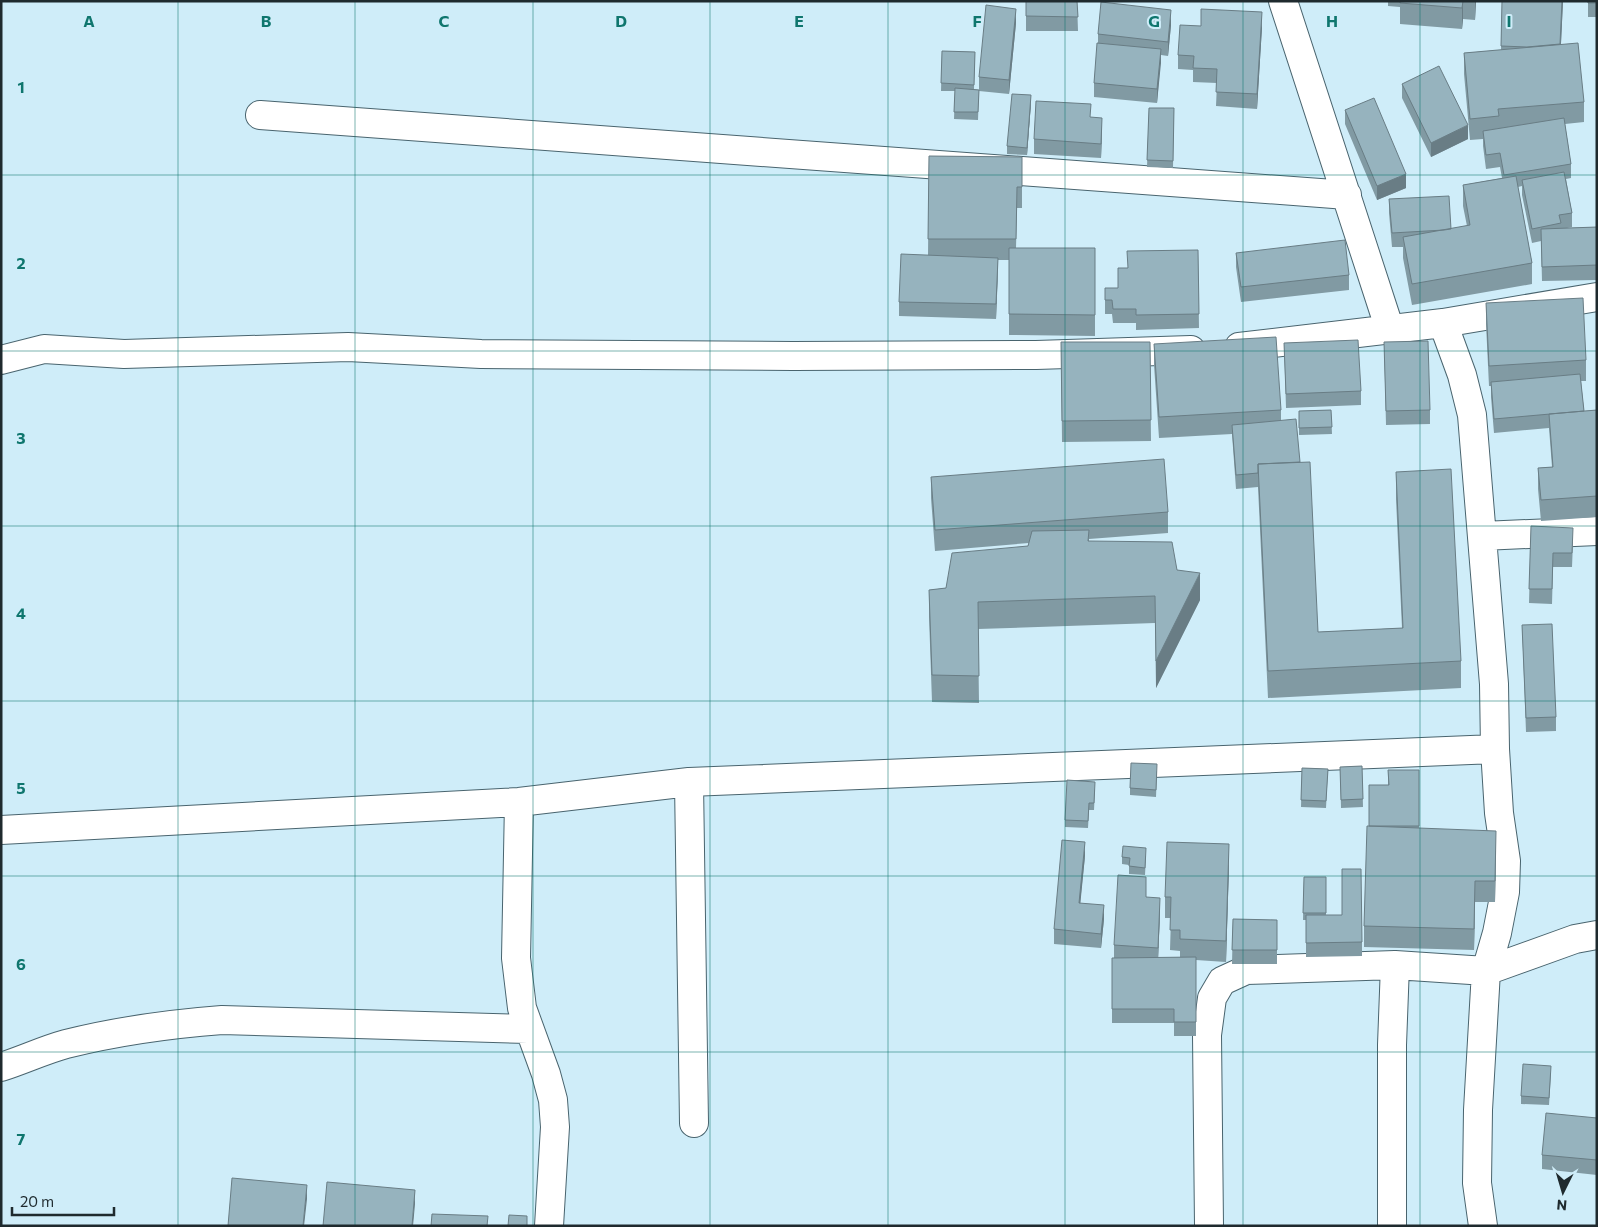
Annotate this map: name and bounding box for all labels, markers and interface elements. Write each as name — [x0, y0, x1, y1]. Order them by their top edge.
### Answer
text: A — [83, 11, 95, 30]
text: B — [261, 11, 272, 30]
text: C — [439, 11, 450, 30]
text: D — [615, 11, 627, 30]
text: E — [794, 11, 804, 30]
text: F — [972, 11, 982, 30]
text: G — [1148, 11, 1160, 30]
text: H — [1326, 11, 1338, 30]
text: I — [1506, 11, 1512, 30]
text: 1 — [17, 77, 25, 96]
text: 2 — [16, 253, 26, 272]
text: 3 — [16, 428, 26, 447]
text: 4 — [16, 603, 26, 622]
text: 5 — [16, 778, 26, 797]
text: 6 — [16, 954, 26, 973]
text: 7 — [17, 1129, 26, 1148]
north arrow — [1538, 1167, 1588, 1217]
scale bar — [12, 1184, 115, 1216]
text: 20 m — [20, 1192, 54, 1210]
text: N — [1556, 1197, 1568, 1214]

